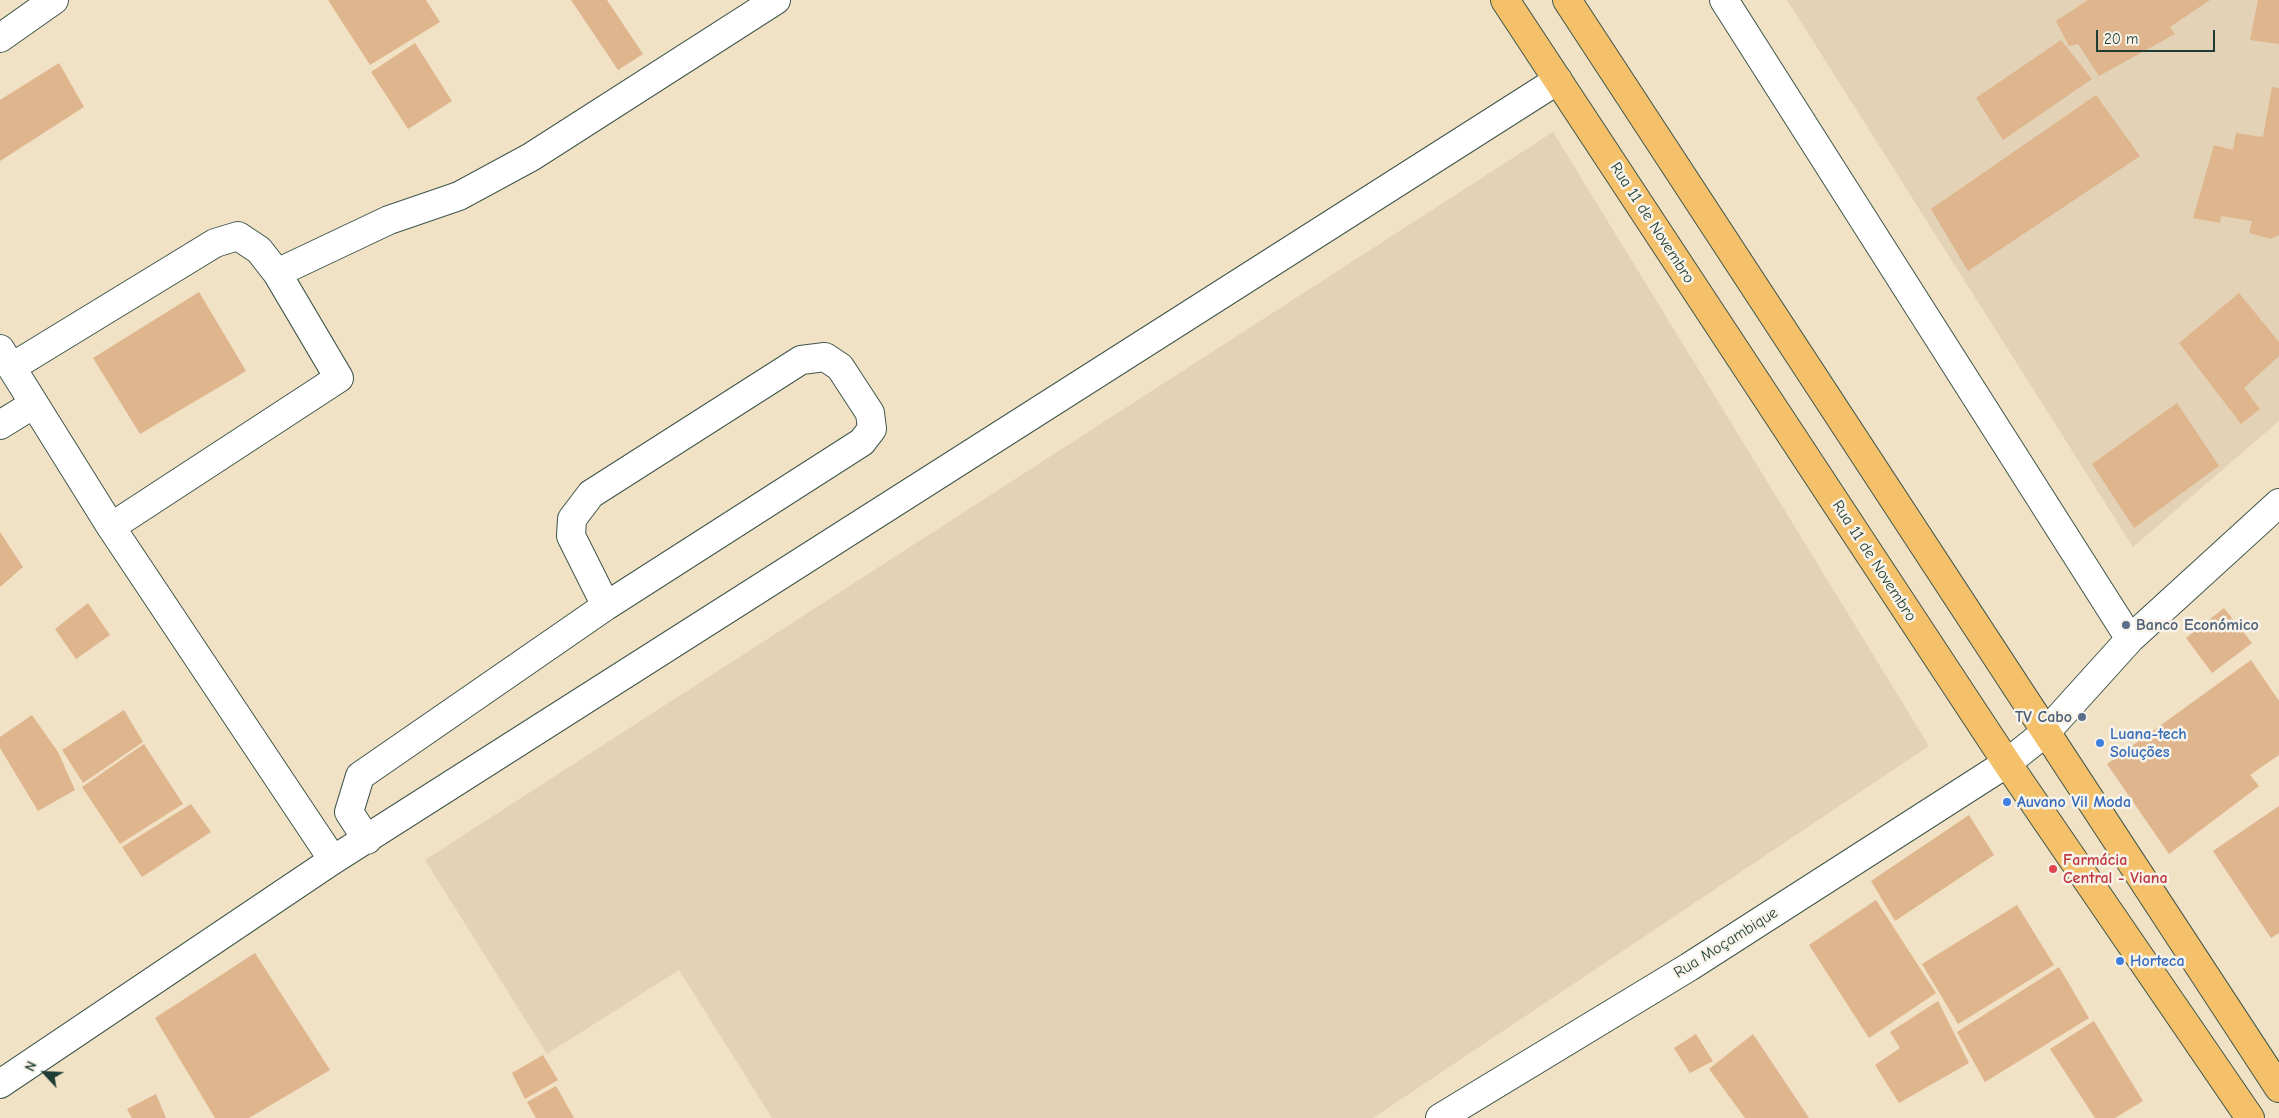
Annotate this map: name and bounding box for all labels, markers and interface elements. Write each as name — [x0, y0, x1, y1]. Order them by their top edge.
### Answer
scale bar — [2099, 20, 2218, 52]
text: 20 m — [2104, 30, 2138, 48]
street label: Rua 11 de Novembro — [1606, 159, 1698, 287]
street label: Rua 11 de Novembro — [1828, 497, 1920, 625]
place label: Banco Económico — [2136, 615, 2259, 635]
marker: Banco Económico — [2120, 619, 2132, 631]
place label: TV Cabo — [2015, 707, 2072, 727]
marker: TV Cabo — [2076, 711, 2088, 723]
place label: Luana-tech Soluções — [2110, 724, 2187, 762]
marker: Luana-tech Soluções — [2094, 737, 2106, 749]
place label: Auvano Vil Moda — [2017, 792, 2131, 812]
marker: Auvano Vil Moda — [2001, 796, 2013, 808]
place label: Farmácia Central - Viana — [2063, 850, 2168, 888]
marker: Farmácia Central - Viana — [2047, 863, 2059, 875]
street label: Rua Moçambique — [1670, 903, 1782, 983]
place label: Horteca — [2130, 951, 2185, 971]
marker: Horteca — [2114, 955, 2126, 967]
north arrow — [20, 1048, 70, 1098]
text: N — [21, 1059, 41, 1074]

